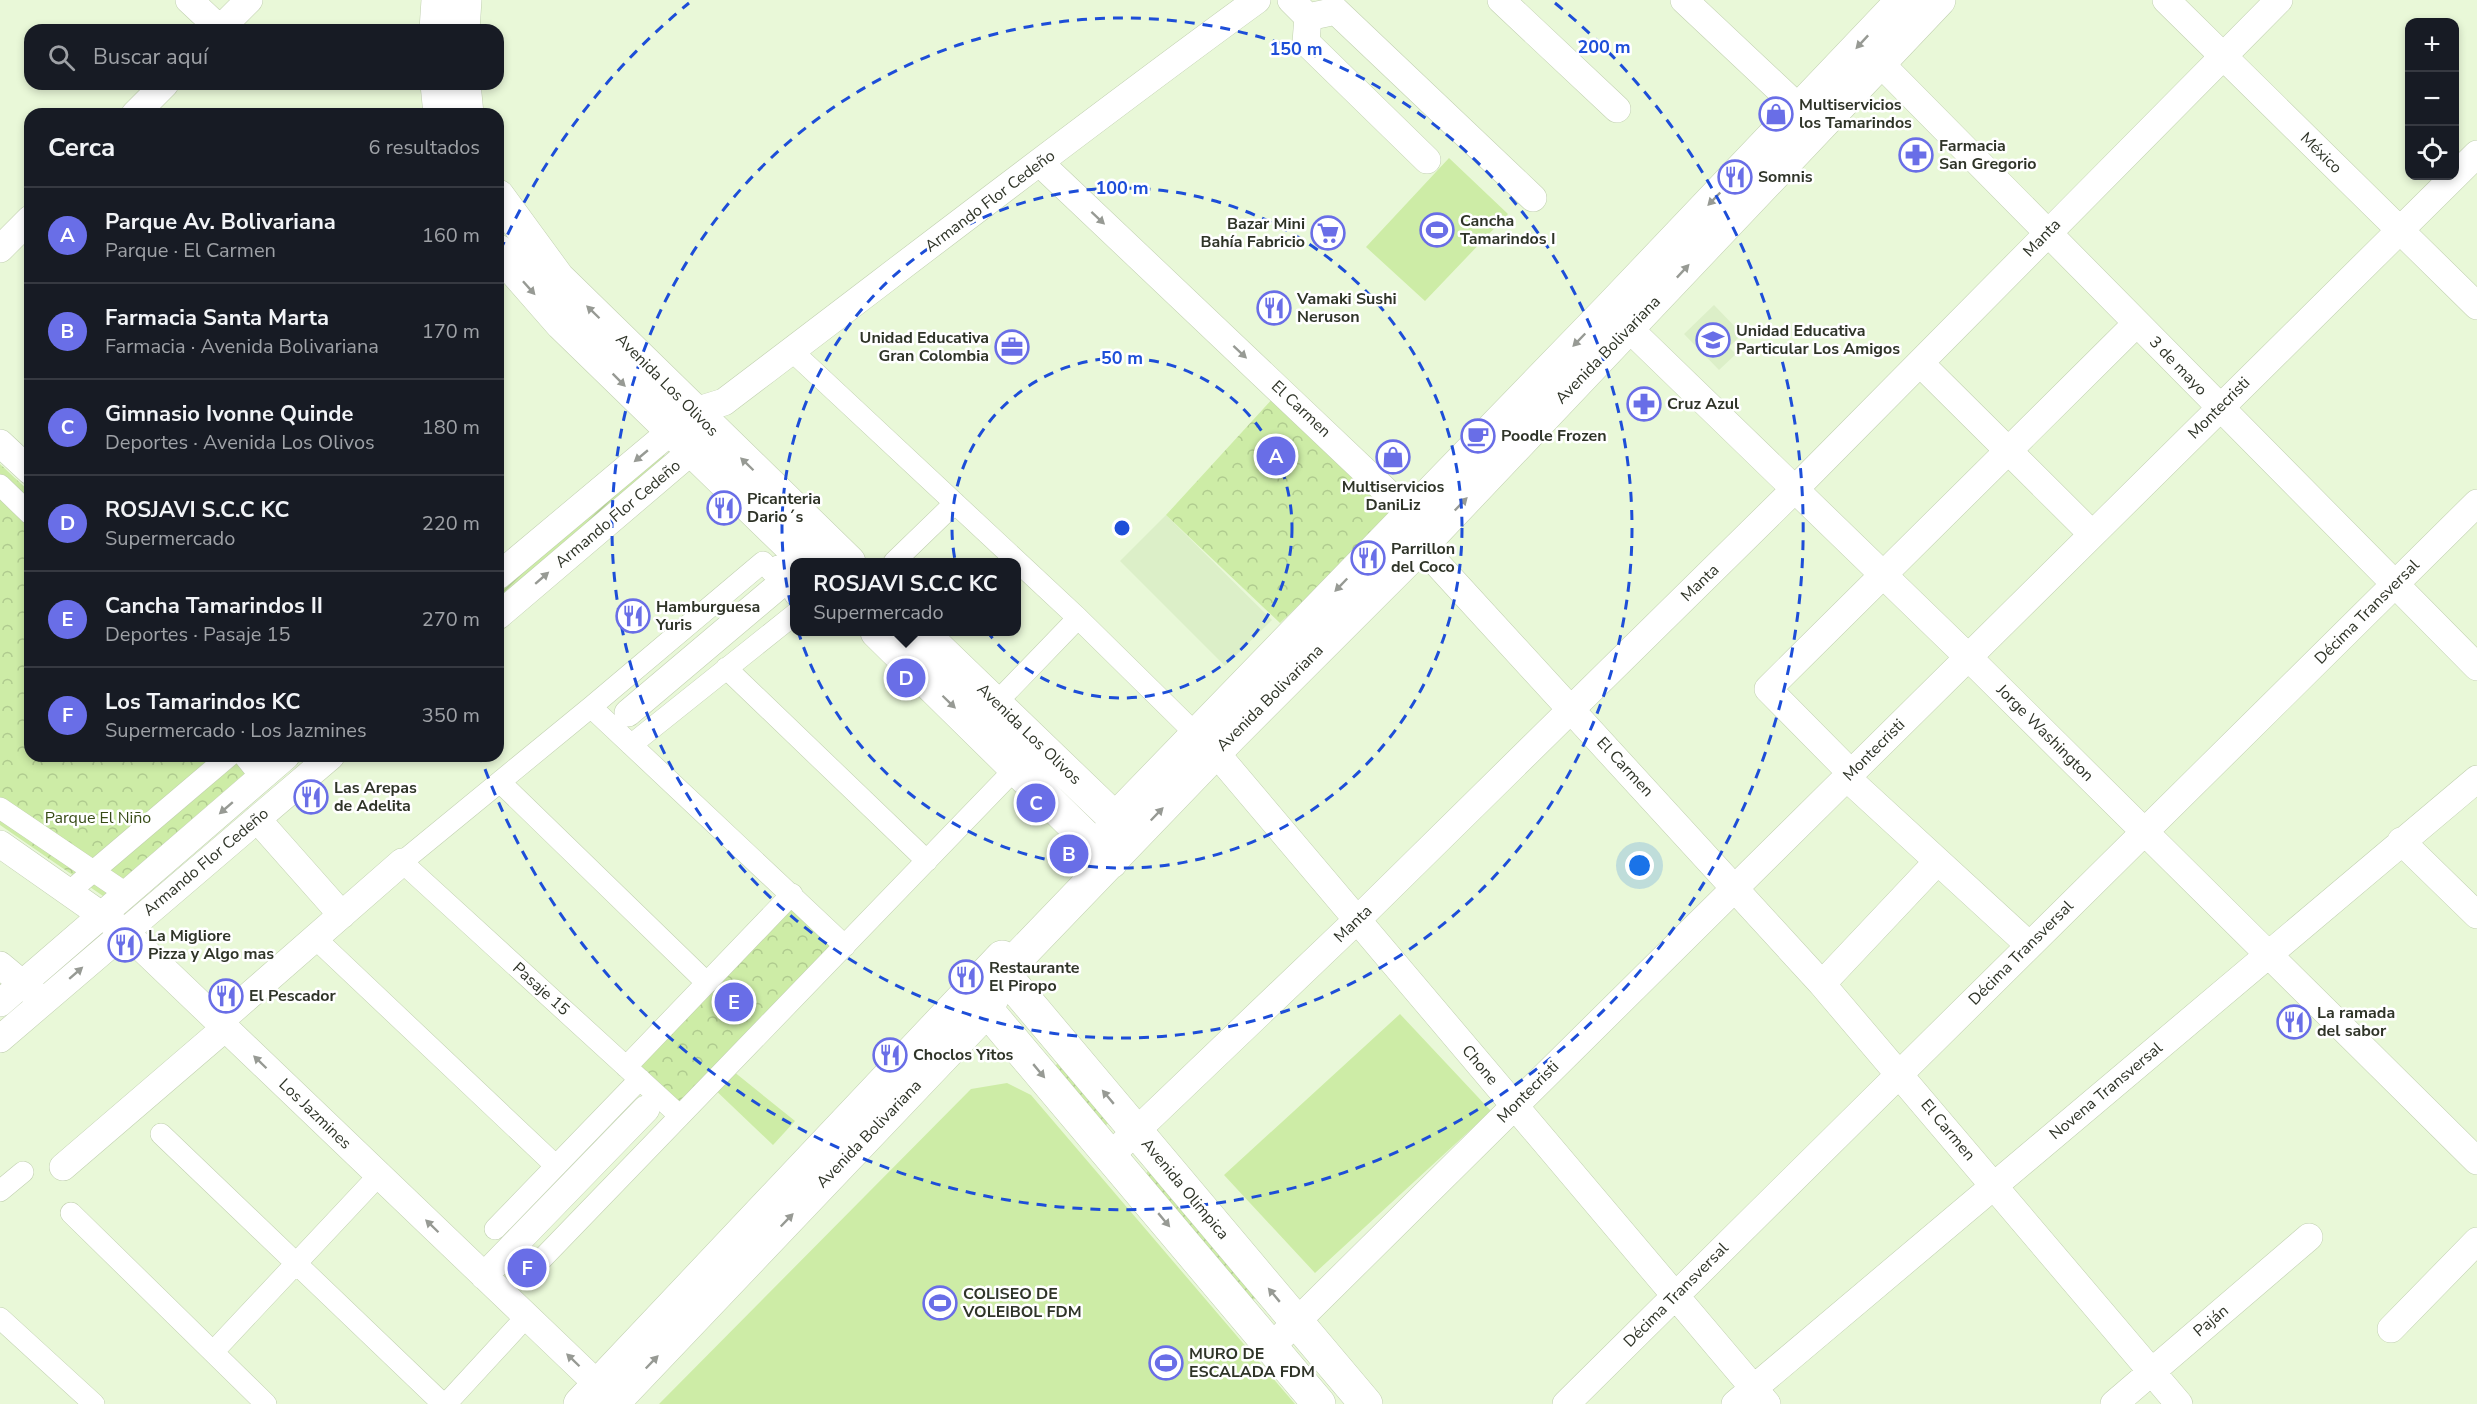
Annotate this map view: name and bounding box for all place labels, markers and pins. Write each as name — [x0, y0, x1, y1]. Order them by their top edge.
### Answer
place label: Multiservicios los Tamarindos — [1799, 94, 1912, 134]
shop icon: Multiservicios los Tamarindos — [1758, 96, 1794, 132]
place label: Farmacia San Gregorio — [1939, 135, 2037, 175]
pharmacy icon: Farmacia San Gregorio — [1898, 137, 1934, 173]
restaurant icon: Somnis — [1717, 159, 1753, 195]
place label: Somnis — [1758, 166, 1813, 188]
place label: Cancha Tamarindos I — [1460, 210, 1555, 250]
sports icon: Cancha Tamarindos I — [1419, 212, 1455, 248]
place label: Bazar Mini Bahía Fabricio — [1201, 213, 1305, 253]
supermarket icon: Bazar Mini Bahía Fabricio — [1310, 215, 1346, 251]
place label: Vamaki Sushi Neruson — [1296, 288, 1397, 328]
restaurant icon: Vamaki Sushi Neruson — [1256, 290, 1292, 326]
place label: Unidad Educativa Particular Los Amigos — [1736, 320, 1900, 360]
school or university icon: Unidad Educativa Particular Los Amigos — [1695, 322, 1731, 358]
place label: Unidad Educativa Gran Colombia — [860, 327, 989, 367]
office icon: Unidad Educativa Gran Colombia — [994, 329, 1030, 365]
pharmacy icon: Cruz Azul — [1626, 386, 1662, 422]
place label: Cruz Azul — [1667, 393, 1739, 415]
cafe icon: Poodle Frozen — [1460, 418, 1496, 454]
place label: Poodle Frozen — [1501, 425, 1607, 447]
pin: A — [1256, 434, 1296, 478]
shop icon: Multiservicios DaniLiz — [1375, 439, 1411, 475]
place label: Multiservicios DaniLiz — [1342, 476, 1445, 516]
place label: Picanteria Dario´s — [747, 488, 821, 528]
restaurant icon: Picanteria Dario´s — [706, 490, 742, 526]
centre of rings — [1112, 518, 1132, 538]
place label: Parrillon del Coco — [1391, 538, 1455, 578]
restaurant icon: Parrillon del Coco — [1350, 540, 1386, 576]
place label: Hamburguesa Yuris — [655, 596, 760, 636]
restaurant icon: Hamburguesa Yuris — [615, 598, 651, 634]
pin: D — [886, 656, 926, 700]
place label: Las Arepas de Adelita — [334, 777, 417, 817]
restaurant icon: Las Arepas de Adelita — [293, 779, 329, 815]
pin: C — [1016, 780, 1056, 826]
pin: B — [1050, 832, 1088, 876]
place label: La Migliore Pizza y Algo mas — [148, 925, 274, 965]
restaurant icon: La Migliore Pizza y Algo mas — [107, 927, 143, 963]
place label: Restaurante El Piropo — [989, 957, 1080, 997]
restaurant icon: Restaurante El Piropo — [948, 959, 984, 995]
restaurant icon: El Pescador — [208, 978, 244, 1014]
pin: E — [714, 980, 754, 1024]
place label: El Pescador — [249, 985, 337, 1007]
place label: La ramada del sabor — [2317, 1002, 2395, 1042]
restaurant icon: La ramada del sabor — [2276, 1004, 2312, 1040]
restaurant icon: Choclos Yitos — [872, 1037, 908, 1073]
place label: Choclos Yitos — [913, 1044, 1014, 1066]
pin: F — [508, 1246, 546, 1290]
place label: COLISEO DE VOLEIBOL FDM — [962, 1283, 1082, 1323]
sports icon: COLISEO DE VOLEIBOL FDM — [922, 1285, 958, 1321]
place label: MURO DE ESCALADA FDM — [1189, 1343, 1315, 1383]
sports icon: MURO DE ESCALADA FDM — [1148, 1345, 1184, 1381]

